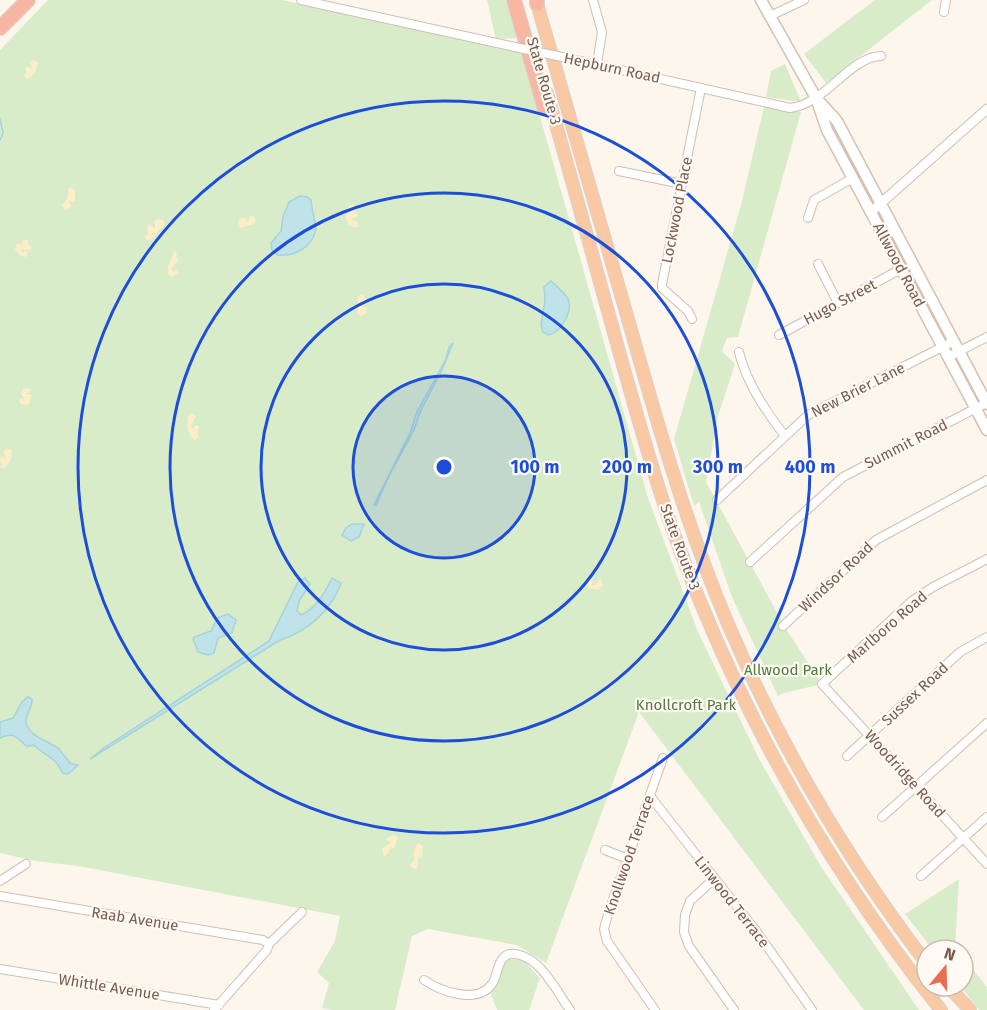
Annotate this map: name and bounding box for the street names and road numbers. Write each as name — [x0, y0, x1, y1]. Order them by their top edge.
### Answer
street label: State Route 3 — [523, 35, 565, 127]
street label: Hepburn Road — [562, 49, 662, 87]
street label: Lockwood Place — [658, 155, 696, 265]
street label: Allwood Road — [869, 220, 929, 310]
street label: Hugo Street — [800, 275, 880, 329]
street label: New Brier Lane — [808, 359, 908, 421]
street label: Summit Road — [861, 415, 951, 473]
street label: State Route 3 — [656, 502, 704, 592]
street label: Windsor Road — [795, 538, 877, 616]
street label: Marlboro Road — [843, 587, 931, 667]
street label: Sussex Road — [878, 659, 952, 729]
street label: Woodridge Road — [861, 726, 949, 822]
street label: Knollwood Terrace — [600, 793, 658, 917]
street label: Linwood Terrace — [691, 853, 773, 951]
street label: Raab Avenue — [90, 903, 180, 935]
street label: Whittle Avenue — [57, 970, 161, 1004]

